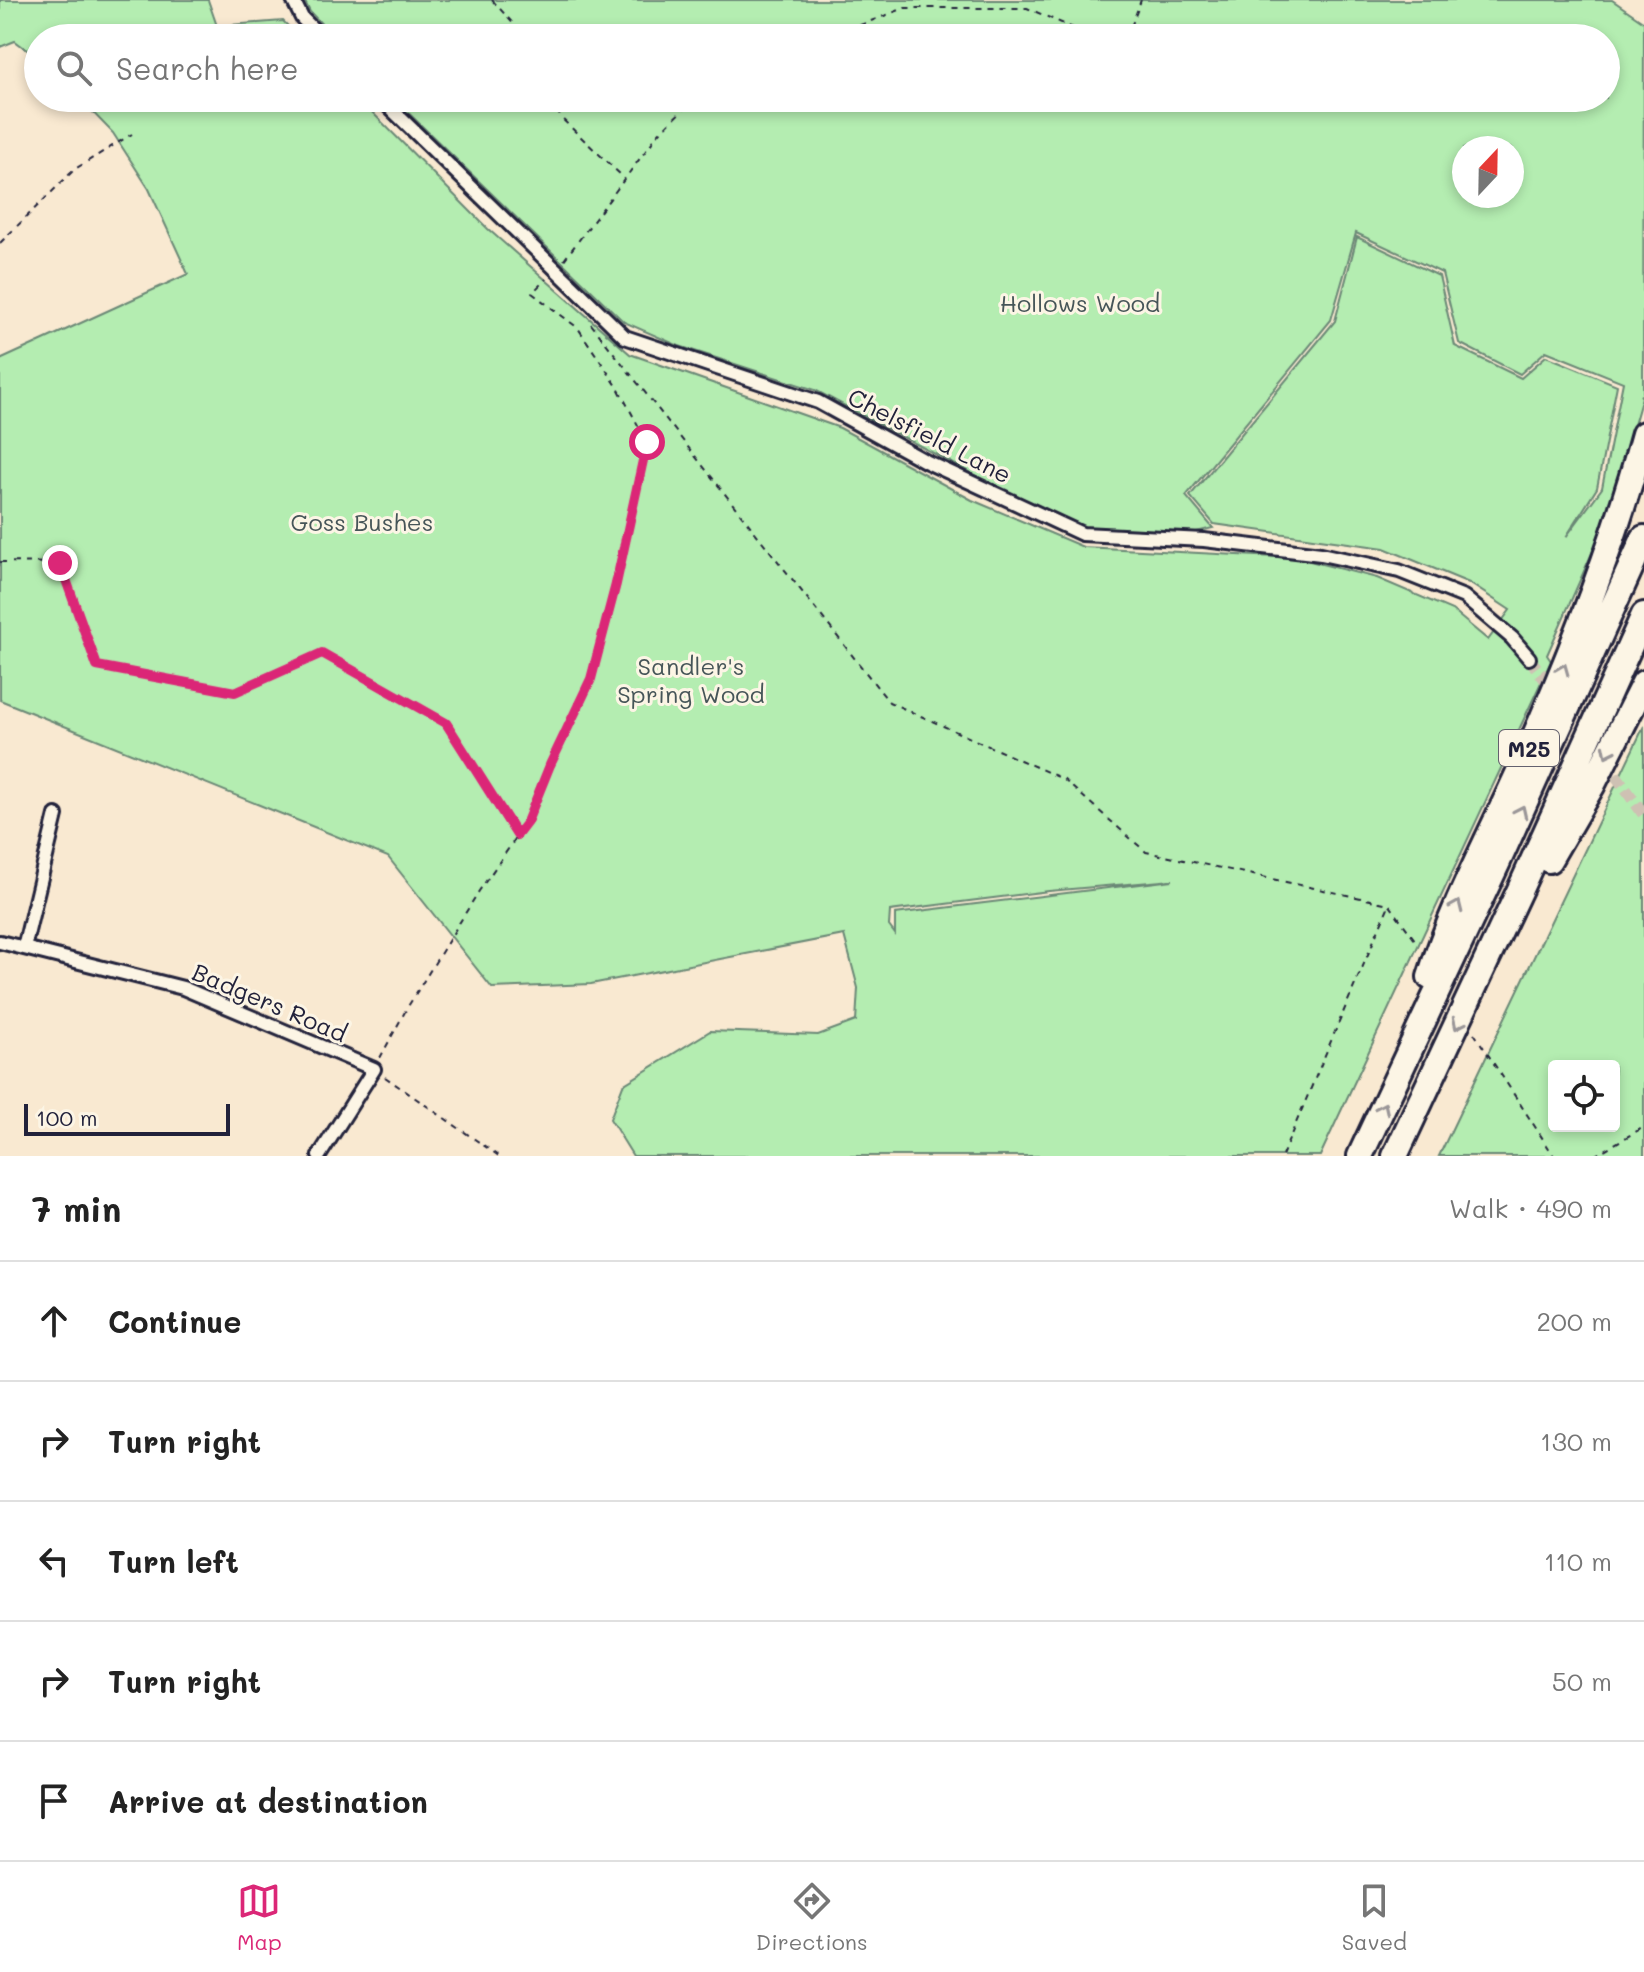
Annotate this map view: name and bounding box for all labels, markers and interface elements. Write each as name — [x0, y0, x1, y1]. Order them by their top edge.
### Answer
search box — [24, 24, 1620, 112]
icon: search — [52, 46, 96, 90]
text: Search here — [116, 48, 299, 88]
north arrow — [1452, 136, 1524, 208]
park label: Hollows Wood — [1000, 287, 1160, 318]
street label: Chelsfield Lane — [843, 380, 1017, 490]
route start — [629, 424, 665, 460]
park label: Goss Bushes — [291, 506, 433, 537]
route end — [42, 545, 78, 581]
park label: Sandler's Spring Wood — [617, 650, 765, 709]
one-way arrow — [1553, 662, 1570, 676]
road number: M25 — [1499, 730, 1559, 766]
one-way arrow — [1603, 744, 1618, 759]
one-way arrow — [1512, 805, 1528, 819]
one-way arrow — [1447, 900, 1463, 914]
street label: Badgers Road — [188, 955, 352, 1049]
one-way arrow — [1452, 1016, 1468, 1031]
map controls — [1548, 1060, 1620, 1132]
button: locate — [1548, 1060, 1620, 1132]
scale bar — [24, 1100, 230, 1136]
one-way arrow — [1373, 1102, 1389, 1116]
text: 100 m — [36, 1103, 98, 1132]
text: 7 min — [32, 1186, 121, 1231]
text: Walk · 490 m — [1449, 1191, 1612, 1225]
icon: ahead — [32, 1299, 76, 1343]
text: Continue — [108, 1301, 241, 1341]
text: 200 m — [1536, 1304, 1612, 1338]
icon: right — [32, 1419, 76, 1463]
text: Turn right — [108, 1421, 261, 1461]
text: 130 m — [1540, 1424, 1612, 1458]
icon: left — [32, 1539, 76, 1583]
text: Turn left — [108, 1541, 239, 1581]
text: 110 m — [1544, 1544, 1612, 1578]
icon: right — [32, 1659, 76, 1703]
text: Turn right — [108, 1661, 261, 1701]
text: 50 m — [1552, 1664, 1612, 1698]
icon: arrive — [32, 1779, 76, 1823]
text: Arrive at destination — [108, 1781, 428, 1821]
tab: Map — [237, 1879, 282, 1956]
tab: Directions — [756, 1879, 868, 1956]
tab: Saved — [1342, 1879, 1407, 1956]

